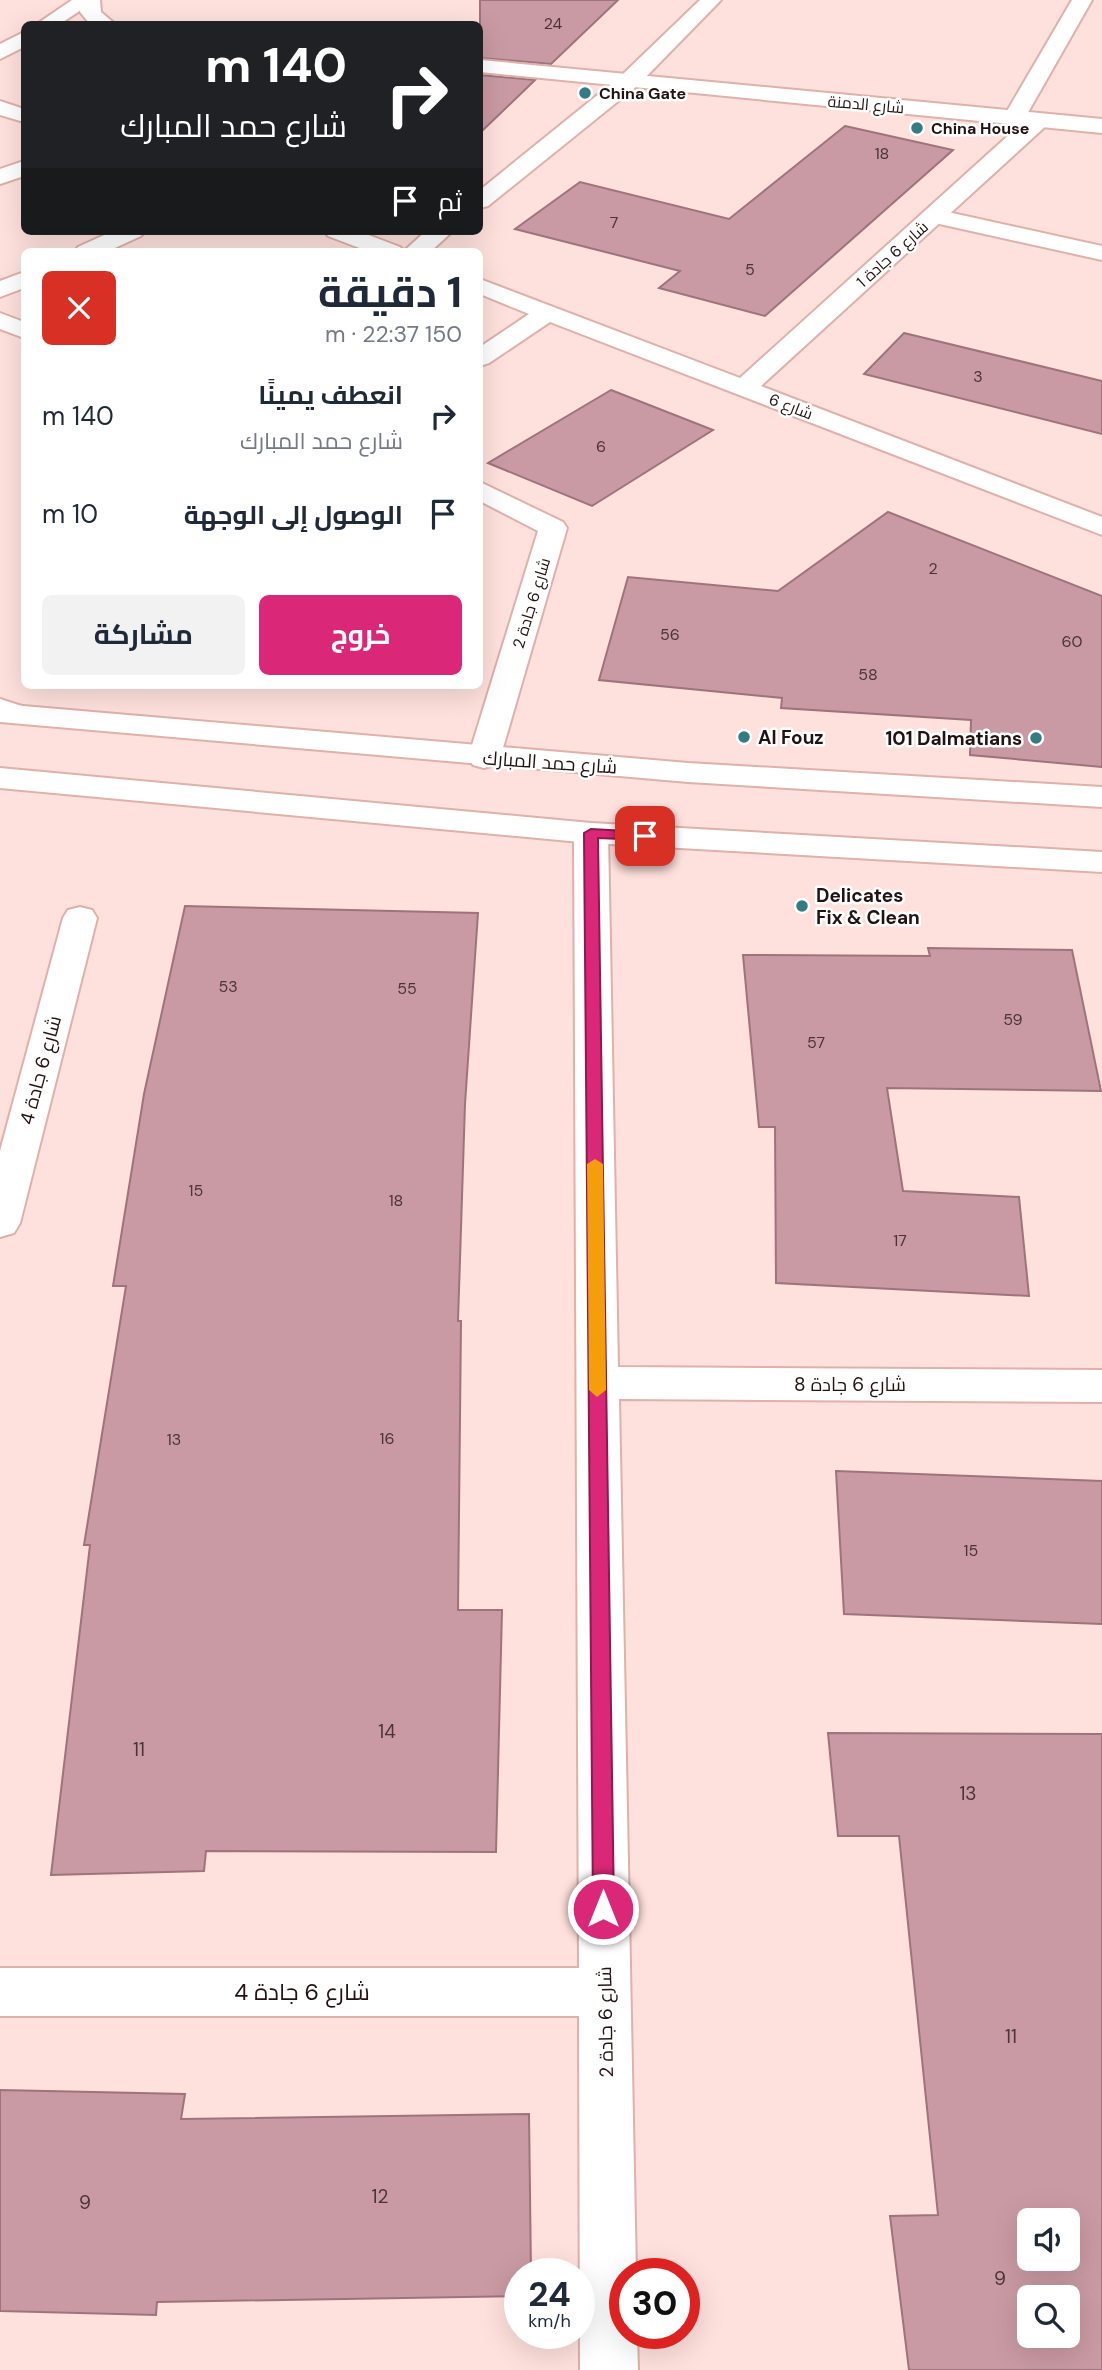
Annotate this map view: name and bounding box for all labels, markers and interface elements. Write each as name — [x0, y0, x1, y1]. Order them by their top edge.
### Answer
house number: 24 — [544, 13, 563, 34]
text: 140 m — [205, 33, 347, 97]
icon: right — [371, 49, 462, 140]
place label: China Gate — [599, 83, 686, 104]
marker: China Gate — [577, 85, 593, 101]
street label: شارع الدمنة — [827, 91, 905, 119]
text: شارع حمد المبارك — [120, 105, 347, 147]
place label: China House — [931, 118, 1029, 139]
marker: China House — [909, 120, 925, 136]
house number: 18 — [875, 143, 889, 164]
icon: arrive — [386, 182, 424, 220]
text: ثم — [438, 185, 462, 219]
house number: 7 — [610, 212, 618, 233]
street label: شارع 6 جادة 1 — [852, 217, 933, 293]
house number: 5 — [745, 259, 755, 280]
text: 1 دقيقة — [318, 265, 462, 320]
button: close — [42, 271, 116, 345]
text: 150 m · 22:37 — [325, 319, 462, 349]
house number: 3 — [973, 366, 983, 387]
text: انعطف يمينًا — [258, 378, 403, 412]
street label: شارع 6 — [766, 389, 816, 425]
icon: right — [424, 397, 462, 435]
text: 140 m — [42, 399, 114, 433]
text: شارع حمد المبارك — [240, 426, 403, 456]
house number: 6 — [596, 436, 606, 457]
icon: arrive — [424, 495, 462, 533]
text: 10 m — [42, 497, 98, 531]
text: الوصول إلى الوجهة — [184, 498, 403, 532]
street label: شارع 6 جادة 2 — [508, 555, 556, 651]
house number: 2 — [928, 558, 938, 579]
button: مشاركة — [42, 595, 245, 675]
button: خروج — [259, 595, 462, 675]
house number: 56 — [660, 624, 680, 645]
house number: 60 — [1062, 631, 1083, 652]
house number: 58 — [858, 664, 878, 685]
place label: Al Fouz — [758, 725, 824, 750]
place label: 101 Dalmatians — [885, 726, 1022, 751]
marker: Al Fouz — [736, 729, 752, 745]
marker: 101 Dalmatians — [1028, 730, 1044, 746]
street label: شارع حمد المبارك — [482, 745, 618, 781]
pin — [615, 806, 675, 866]
icon: arrive — [626, 817, 664, 855]
place label: Delicates Fix & Clean — [816, 883, 920, 930]
marker: Delicates Fix & Clean — [794, 898, 810, 914]
house number: 53 — [218, 976, 238, 997]
house number: 55 — [397, 978, 417, 999]
house number: 59 — [1003, 1009, 1023, 1030]
street label: شارع 6 جادة 4 — [14, 1013, 68, 1128]
house number: 57 — [807, 1032, 825, 1053]
house number: 15 — [189, 1180, 203, 1201]
house number: 18 — [389, 1190, 403, 1211]
house number: 17 — [893, 1230, 907, 1251]
street label: شارع 6 جادة 8 — [794, 1372, 906, 1398]
house number: 16 — [379, 1428, 395, 1449]
house number: 13 — [167, 1429, 181, 1450]
house number: 15 — [964, 1540, 978, 1561]
house number: 14 — [378, 1719, 396, 1744]
house number: 11 — [133, 1737, 145, 1762]
house number: 13 — [959, 1781, 977, 1806]
position arrow — [566, 1872, 640, 1946]
street label: شارع 6 جادة 2 — [592, 1966, 620, 2078]
street label: شارع 6 جادة 4 — [234, 1977, 370, 2008]
house number: 11 — [1005, 2024, 1017, 2049]
house number: 12 — [372, 2184, 388, 2209]
house number: 9 — [79, 2190, 91, 2215]
map controls — [1017, 2208, 1080, 2348]
button: sound — [1017, 2208, 1080, 2271]
speed limit sign: 30 — [609, 2258, 700, 2349]
house number: 9 — [994, 2266, 1006, 2291]
text: 24 — [528, 2271, 571, 2317]
button: search — [1017, 2285, 1080, 2348]
text: km/h — [528, 2309, 571, 2333]

